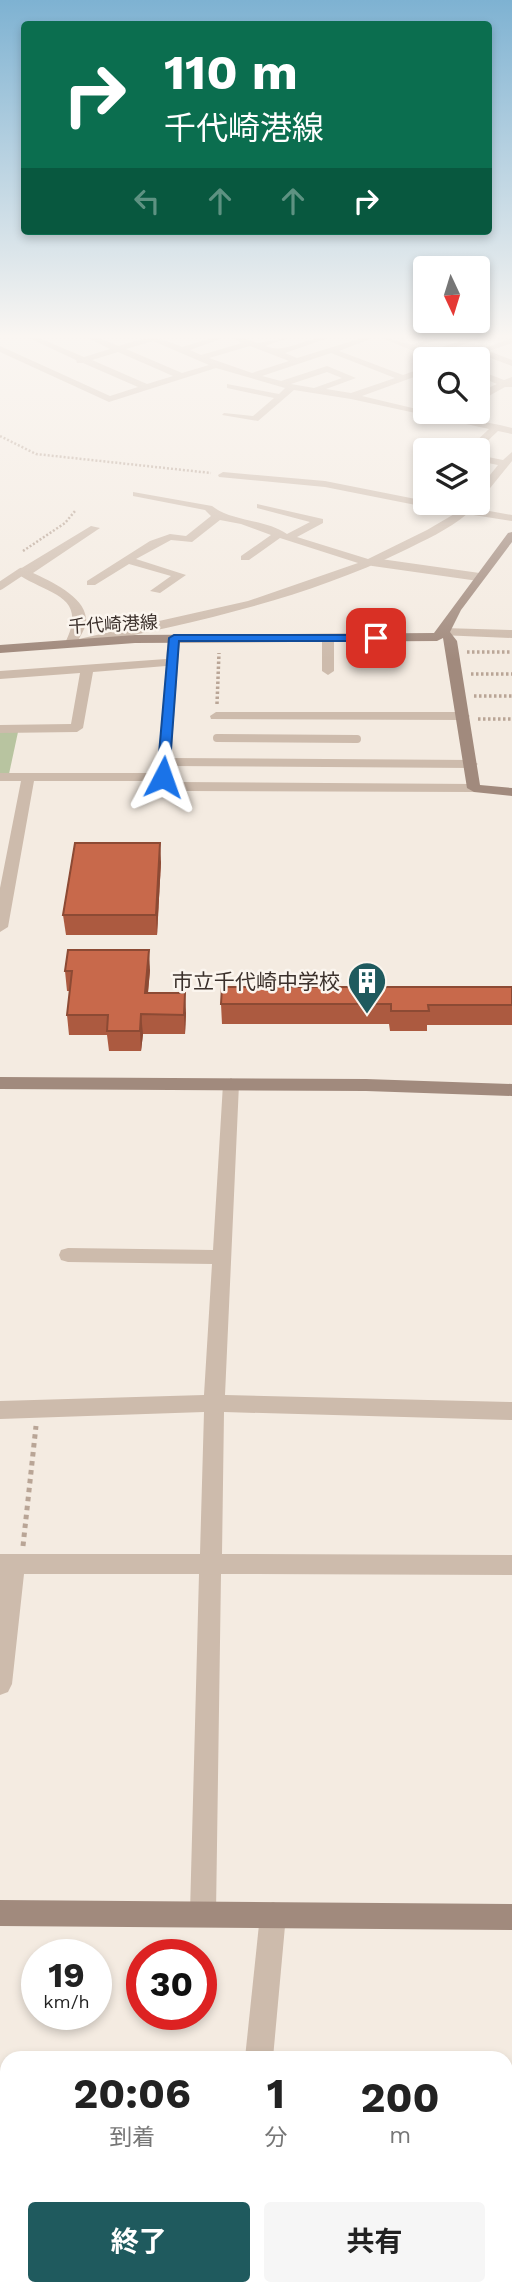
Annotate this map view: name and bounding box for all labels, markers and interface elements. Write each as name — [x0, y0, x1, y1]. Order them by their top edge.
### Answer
text: 110 m — [164, 43, 298, 101]
icon: right — [49, 49, 140, 140]
text: 千代崎港線 — [164, 109, 324, 147]
icon: left — [128, 182, 166, 220]
icon: ahead — [201, 182, 239, 220]
icon: ahead — [274, 182, 312, 220]
icon: right — [347, 182, 385, 220]
north arrow — [413, 256, 490, 332]
map controls — [413, 256, 490, 515]
button: search — [413, 347, 490, 424]
button: layers — [413, 438, 490, 515]
pin — [346, 608, 406, 668]
street label: 千代崎港線 — [68, 611, 158, 637]
icon: arrive — [357, 619, 395, 657]
position arrow — [126, 740, 200, 814]
building icon: 市立千代崎中学校 — [346, 960, 388, 1015]
place label: 市立千代崎中学校 — [172, 969, 340, 994]
speed limit sign: 30 — [126, 1939, 217, 2030]
text: 19 — [48, 1954, 85, 1996]
text: km/h — [43, 1991, 90, 2012]
text: 20:06 — [73, 2069, 191, 2118]
text: 1 — [267, 2069, 285, 2118]
text: 200 — [361, 2073, 440, 2122]
text: m — [389, 2122, 411, 2149]
text: 到着 — [109, 2124, 155, 2151]
text: 分 — [264, 2124, 287, 2151]
button: 終了 — [28, 2202, 250, 2282]
button: 共有 — [264, 2202, 485, 2282]

